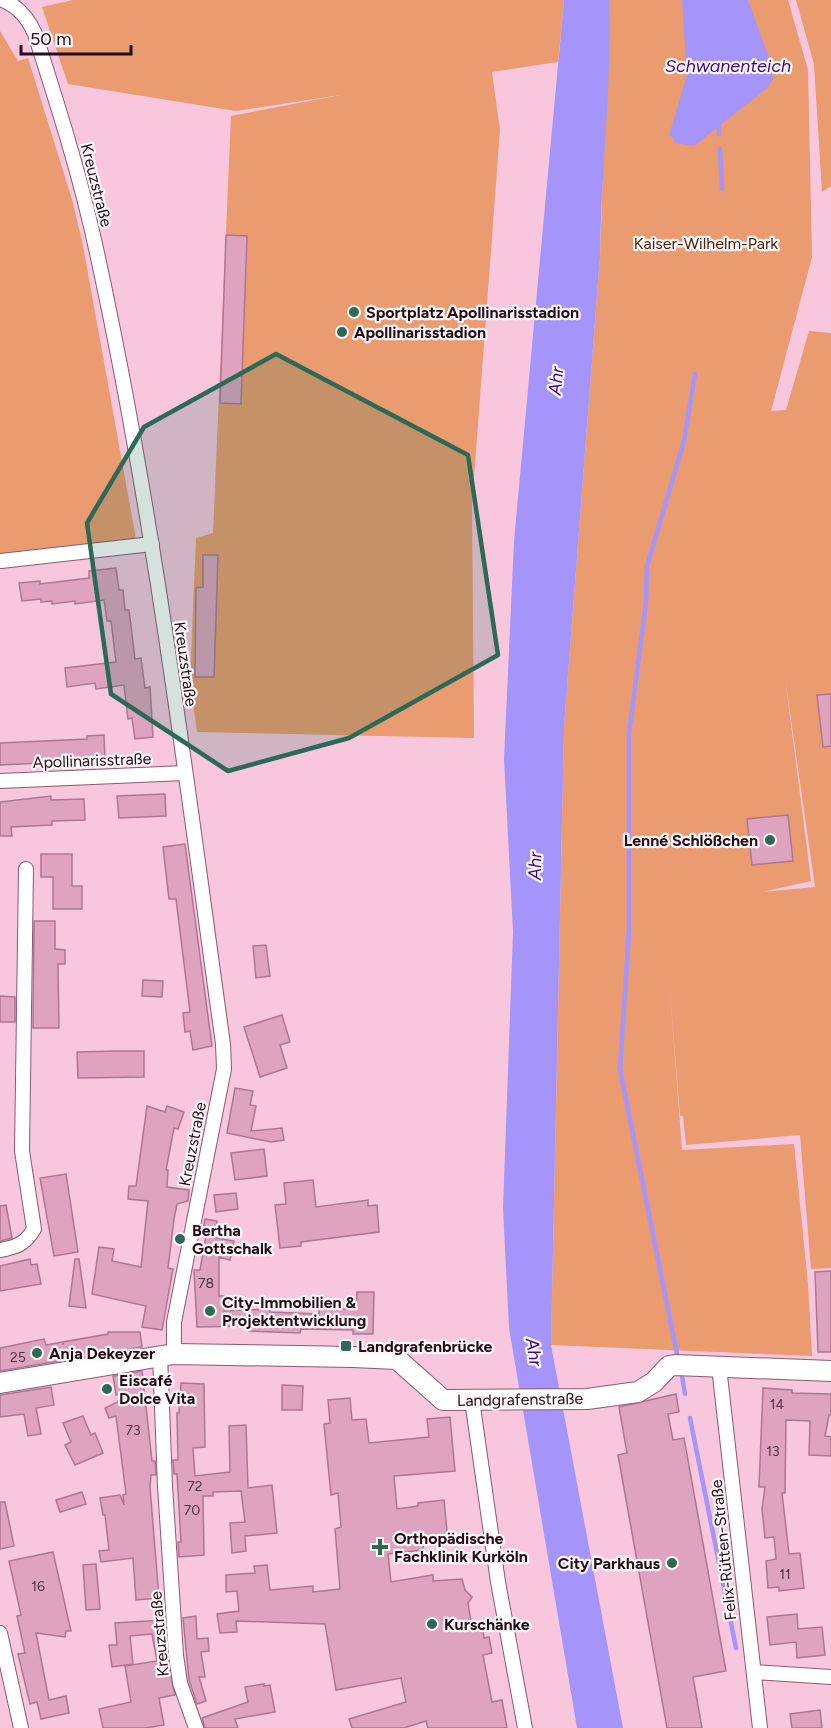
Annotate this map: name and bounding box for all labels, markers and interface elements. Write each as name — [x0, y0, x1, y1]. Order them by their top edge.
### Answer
scale bar — [21, 18, 130, 56]
text: 50 m — [30, 28, 72, 50]
water label: Schwanenteich — [665, 55, 791, 77]
street label: Kreuzstraße — [77, 141, 116, 229]
park label: Kaiser-Wilhelm-Park — [634, 234, 778, 253]
place label: Sportplatz Apollinarisstadion — [366, 303, 579, 322]
marker: Sportplatz Apollinarisstadion — [347, 305, 361, 319]
place label: Apollinarisstadion — [354, 323, 486, 342]
marker: Apollinarisstadion — [335, 325, 349, 339]
water label: Ahr — [543, 365, 569, 397]
street label: Kreuzstraße — [170, 620, 201, 708]
street label: Apollinarisstraße — [32, 749, 152, 772]
place label: Lenné Schlößchen — [624, 831, 758, 850]
marker: Lenné Schlößchen — [763, 833, 777, 847]
water label: Ahr — [524, 851, 546, 881]
street label: Kreuzstraße — [175, 1100, 210, 1188]
place label: Bertha Gottschalk — [192, 1221, 273, 1258]
marker: Bertha Gottschalk — [173, 1232, 187, 1246]
house number: 78 — [198, 1275, 214, 1292]
place label: City-Immobilien & Projektentwicklung — [222, 1293, 366, 1330]
marker: City-Immobilien & Projektentwicklung — [203, 1304, 217, 1318]
water label: Ahr — [521, 1335, 547, 1369]
place label: Landgrafenbrücke — [358, 1337, 493, 1356]
marker: Landgrafenbrücke — [339, 1339, 353, 1353]
place label: Anja Dekeyzer — [49, 1344, 155, 1363]
marker: Anja Dekeyzer — [30, 1346, 44, 1360]
house number: 25 — [10, 1349, 26, 1366]
place label: Eiscafé Dolce Vita — [119, 1371, 195, 1408]
marker: Eiscafé Dolce Vita — [100, 1382, 114, 1396]
street label: Landgrafenstraße — [457, 1389, 583, 1410]
house number: 14 — [770, 1396, 785, 1413]
house number: 73 — [125, 1422, 141, 1439]
house number: 13 — [766, 1443, 780, 1460]
house number: 72 — [187, 1478, 203, 1495]
street label: Felix-Rütten-Straße — [707, 1478, 740, 1621]
house number: 70 — [184, 1502, 200, 1519]
place label: Orthopädische Fachklinik Kurköln — [394, 1529, 528, 1566]
marker: Orthopädische Fachklinik Kurköln — [371, 1538, 389, 1556]
place label: City Parkhaus — [558, 1554, 661, 1573]
marker: City Parkhaus — [665, 1556, 679, 1570]
house number: 11 — [779, 1566, 791, 1583]
house number: 16 — [31, 1578, 45, 1595]
street label: Kreuzstraße — [146, 1590, 173, 1677]
place label: Kurschänke — [444, 1615, 530, 1634]
marker: Kurschänke — [425, 1617, 439, 1631]

